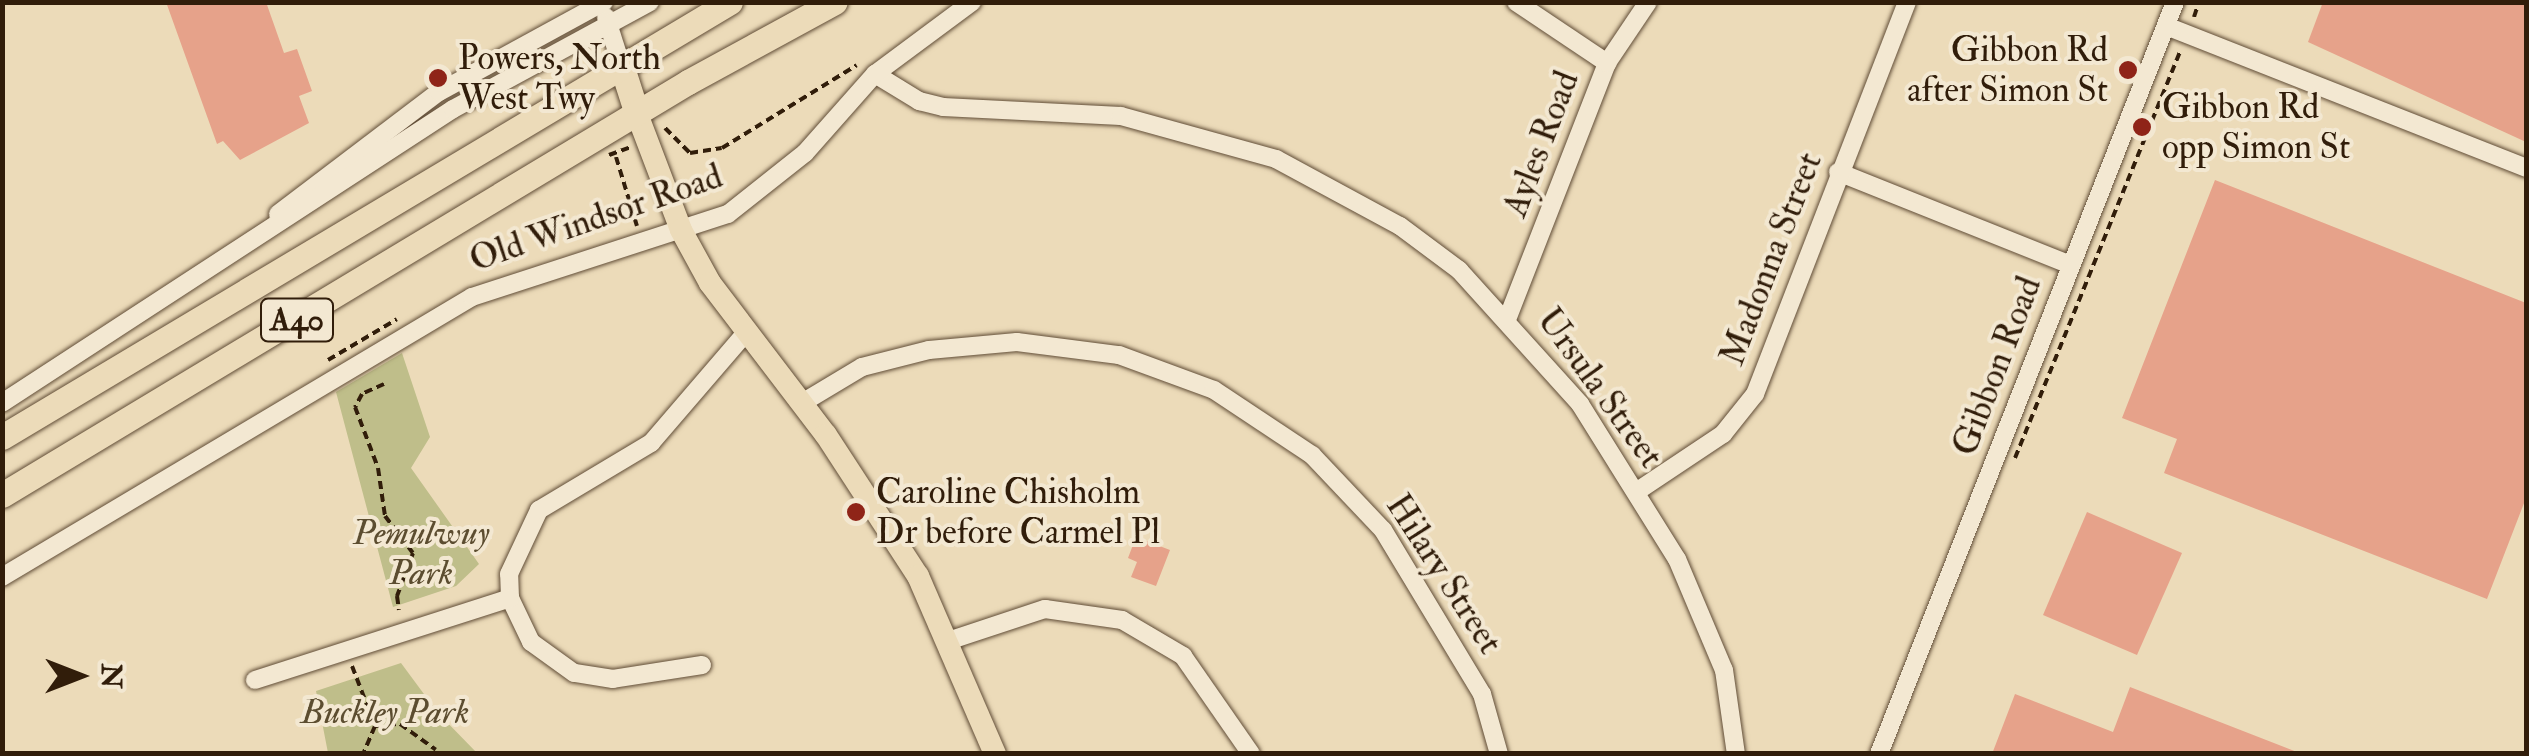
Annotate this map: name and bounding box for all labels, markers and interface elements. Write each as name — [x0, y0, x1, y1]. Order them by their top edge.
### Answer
place label: Gibbon Rd after Simon St — [1907, 29, 2108, 111]
place label: Powers, North West Twy — [458, 37, 661, 119]
marker: Gibbon Rd after Simon St — [2117, 59, 2139, 81]
street label: Ayles Road — [1494, 65, 1588, 223]
marker: Powers, North West Twy — [427, 67, 449, 89]
place label: Gibbon Rd opp Simon St — [2162, 86, 2350, 168]
marker: Gibbon Rd opp Simon St — [2131, 116, 2153, 138]
street label: Madonna Street — [1711, 147, 1831, 371]
street label: Old Windsor Road — [464, 155, 728, 281]
street label: Gibbon Road — [1944, 271, 2050, 461]
road number: A40 — [260, 293, 334, 347]
street label: Ursula Street — [1528, 300, 1672, 476]
place label: Caroline Chisholm Dr before Carmel Pl — [876, 471, 1160, 553]
street label: Hilary Street — [1377, 486, 1511, 662]
marker: Caroline Chisholm Dr before Carmel Pl — [845, 501, 867, 523]
park label: Pemulwuy Park — [352, 512, 490, 594]
north arrow — [30, 626, 130, 726]
text: N — [93, 663, 128, 689]
park label: Buckley Park — [301, 691, 469, 733]

